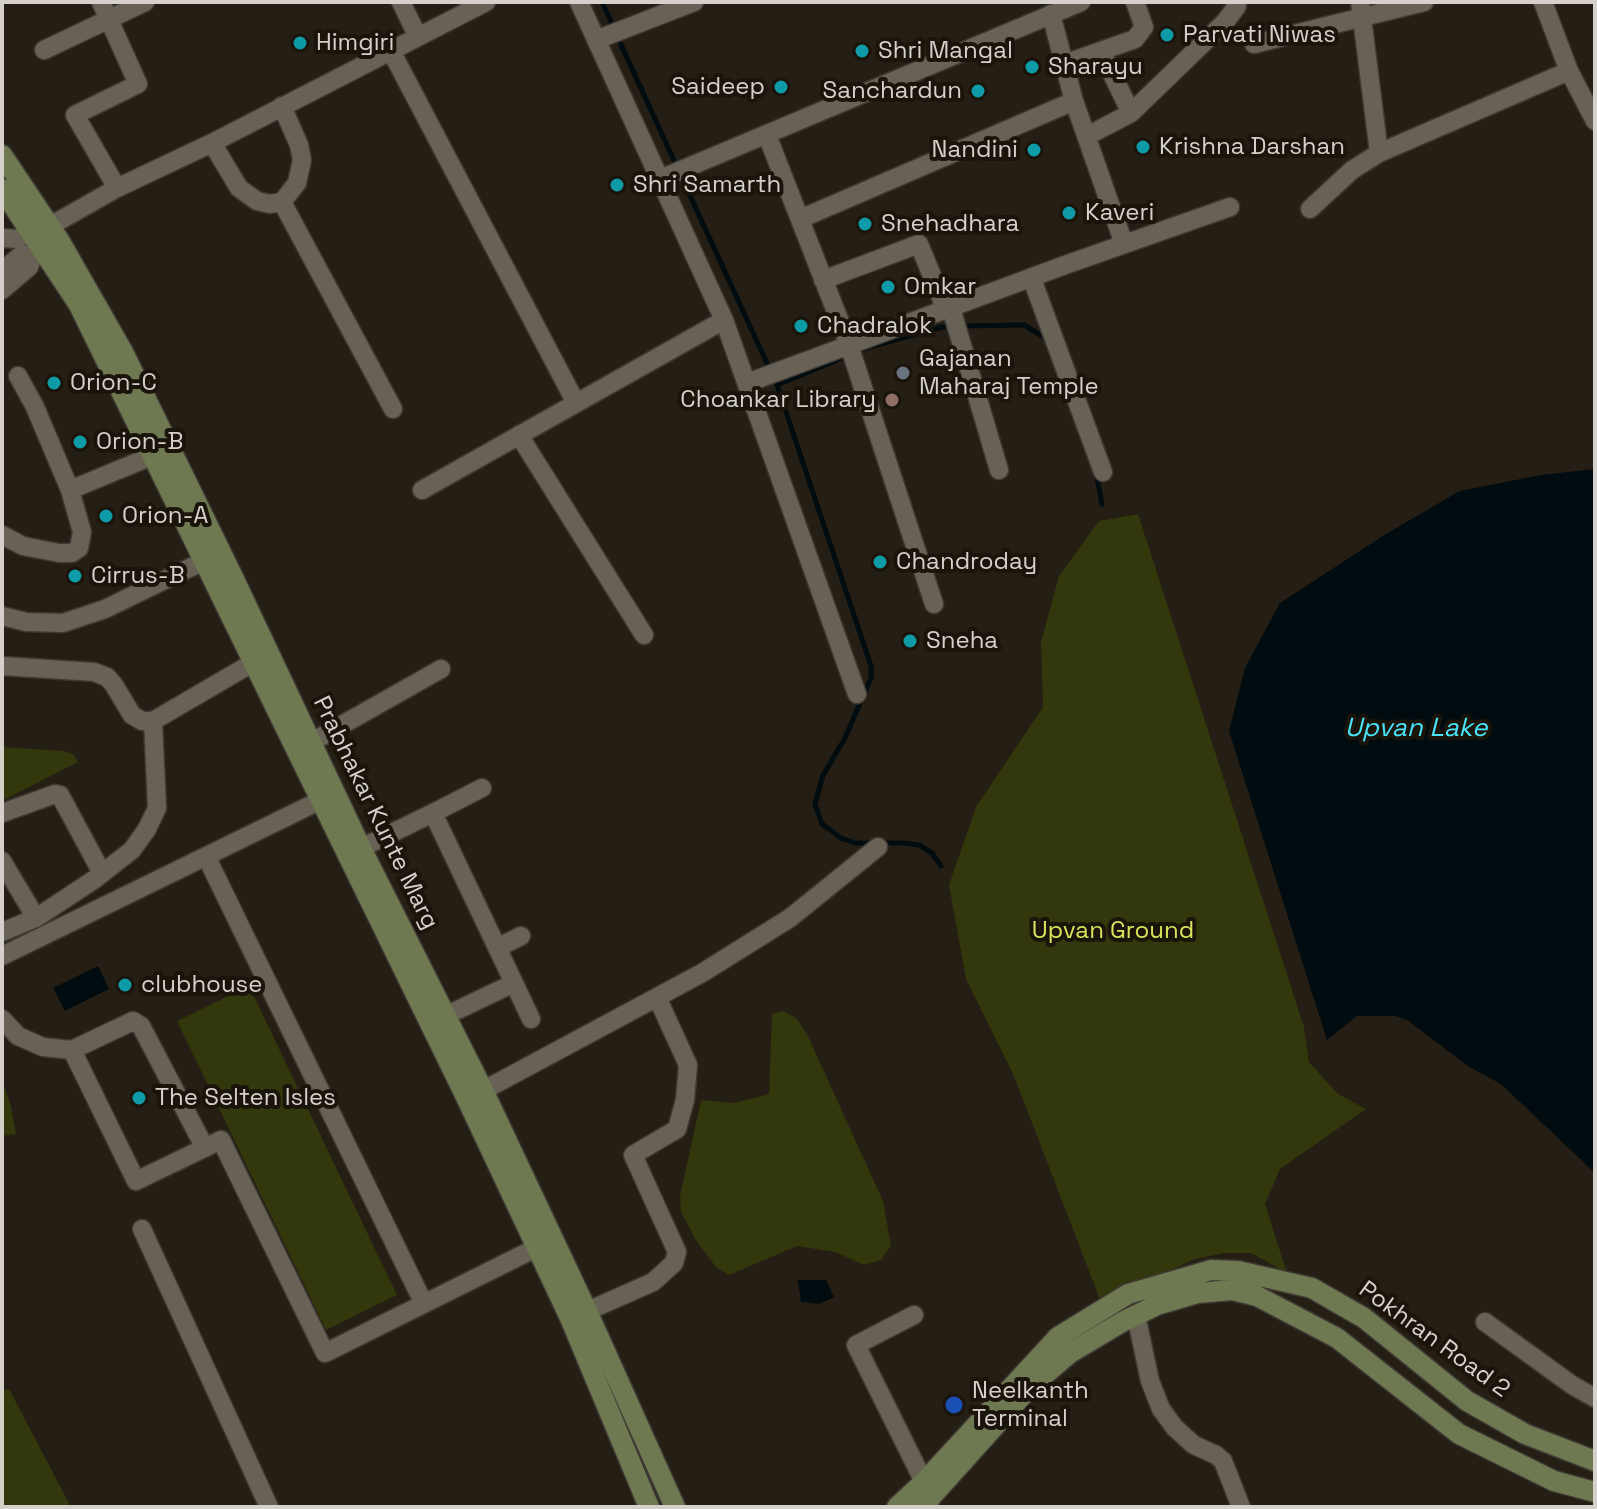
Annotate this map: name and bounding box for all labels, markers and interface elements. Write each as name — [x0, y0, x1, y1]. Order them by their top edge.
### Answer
place label: Parvati Niwas — [1183, 21, 1336, 49]
marker: Parvati Niwas — [1158, 26, 1176, 44]
place label: Himgiri — [316, 29, 394, 57]
marker: Himgiri — [291, 34, 309, 52]
place label: Shri Mangal — [878, 37, 1013, 65]
marker: Shri Mangal — [853, 42, 871, 60]
place label: Sharayu — [1048, 53, 1143, 81]
marker: Sharayu — [1023, 58, 1041, 76]
place label: Saideep — [671, 73, 765, 101]
place label: Sanchardun — [822, 77, 962, 105]
marker: Saideep — [772, 78, 790, 96]
marker: Sanchardun — [969, 82, 987, 100]
place label: Krishna Darshan — [1159, 133, 1345, 161]
place label: Nandini — [932, 136, 1018, 164]
marker: Krishna Darshan — [1134, 138, 1152, 156]
marker: Nandini — [1025, 141, 1043, 159]
place label: Shri Samarth — [633, 171, 781, 199]
marker: Shri Samarth — [608, 176, 626, 194]
place label: Kaveri — [1085, 199, 1154, 227]
marker: Kaveri — [1060, 204, 1078, 222]
place label: Snehadhara — [881, 210, 1019, 238]
marker: Snehadhara — [856, 215, 874, 233]
place label: Omkar — [904, 273, 976, 301]
marker: Omkar — [879, 278, 897, 296]
place label: Chadralok — [817, 312, 932, 340]
marker: Chadralok — [792, 317, 810, 335]
place label: Gajanan Maharaj Temple — [919, 345, 1099, 401]
marker: Gajanan Maharaj Temple — [894, 364, 912, 382]
place label: Orion-C — [70, 369, 157, 397]
marker: Orion-C — [45, 374, 63, 392]
place label: Choankar Library — [680, 386, 876, 414]
marker: Choankar Library — [883, 391, 901, 409]
place label: Orion-B — [96, 428, 183, 456]
marker: Orion-B — [71, 433, 89, 451]
place label: Orion-A — [122, 502, 208, 530]
marker: Orion-A — [97, 507, 115, 525]
place label: Chandroday — [896, 548, 1037, 576]
marker: Chandroday — [871, 553, 889, 571]
place label: Cirrus-B — [91, 562, 185, 590]
marker: Cirrus-B — [66, 567, 84, 585]
place label: Sneha — [926, 627, 998, 655]
marker: Sneha — [901, 632, 919, 650]
street label: Prabhakar Kunte Marg — [306, 692, 444, 934]
water label: Upvan Lake — [1345, 713, 1487, 745]
park label: Upvan Ground — [1032, 917, 1194, 945]
place label: clubhouse — [141, 971, 262, 999]
marker: clubhouse — [116, 976, 134, 994]
place label: The Selten Isles — [155, 1084, 336, 1112]
marker: The Selten Isles — [130, 1089, 148, 1107]
street label: Pokhran Road 2 — [1353, 1276, 1515, 1404]
place label: Neelkanth Terminal — [972, 1377, 1089, 1433]
marker: Neelkanth Terminal — [943, 1394, 965, 1416]

